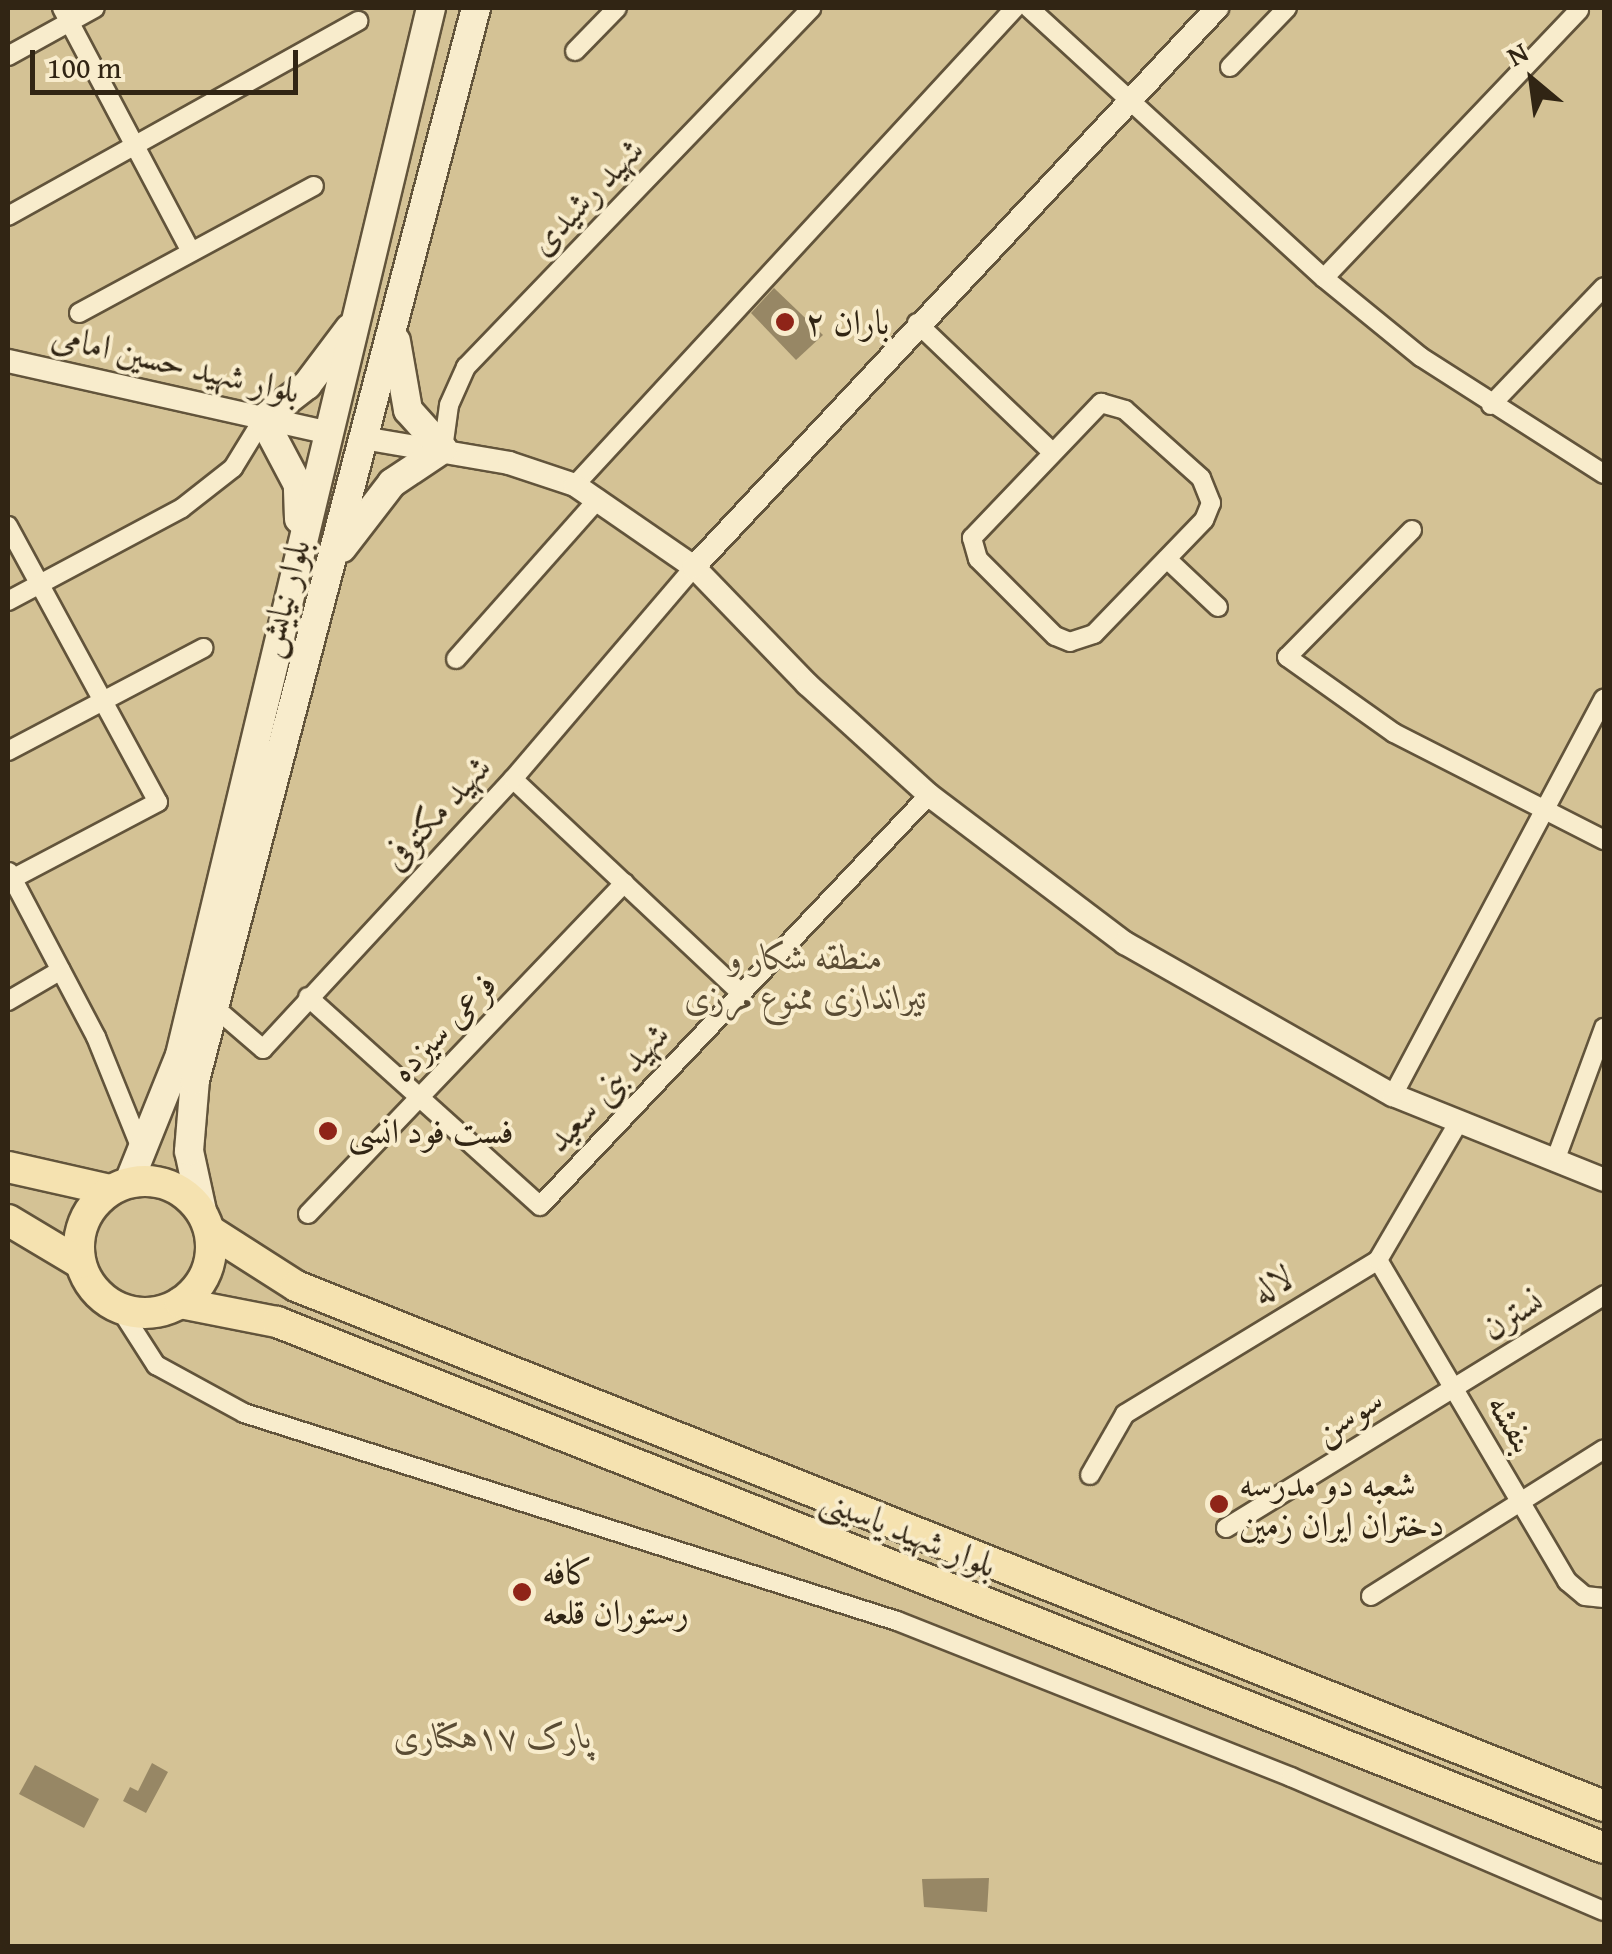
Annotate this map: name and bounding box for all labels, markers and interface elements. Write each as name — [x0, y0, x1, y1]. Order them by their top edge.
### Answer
scale bar — [35, 30, 302, 92]
north arrow — [1482, 30, 1582, 130]
text: N — [1499, 31, 1535, 76]
text: 100 m — [47, 45, 121, 89]
street label: شهید رشیدی — [520, 129, 652, 263]
place label: باران ۲ — [805, 301, 889, 343]
marker: باران ۲ — [774, 311, 796, 333]
street label: بلوار شهید حسین امامی — [48, 314, 304, 412]
street label: بلوار نیایش — [247, 534, 319, 662]
street label: شهید مکتوفی — [373, 746, 499, 878]
park label: منطقه شکار و تیراندازی ممنوع مرزی — [684, 936, 928, 1018]
street label: فرعی سیزده — [381, 964, 505, 1090]
street label: شهید بنی سعید — [536, 1013, 678, 1161]
place label: فست فود انسی — [348, 1110, 514, 1152]
marker: فست فود انسی — [317, 1120, 339, 1142]
street label: لاله — [1244, 1255, 1300, 1313]
street label: نسترن — [1474, 1279, 1550, 1349]
street label: سوسن — [1306, 1378, 1390, 1452]
street label: بنفشه — [1478, 1386, 1546, 1460]
place label: شعبه دو مدرسه دختران ایران زمین — [1239, 1463, 1444, 1545]
street label: بلوار شهید یاسینی — [815, 1478, 1003, 1586]
marker: شعبه دو مدرسه دختران ایران زمین — [1208, 1493, 1230, 1515]
place label: کافه رستوران قلعه — [542, 1551, 689, 1633]
marker: کافه رستوران قلعه — [511, 1581, 533, 1603]
park label: پارک ۱۷هکتاری — [394, 1715, 592, 1757]

